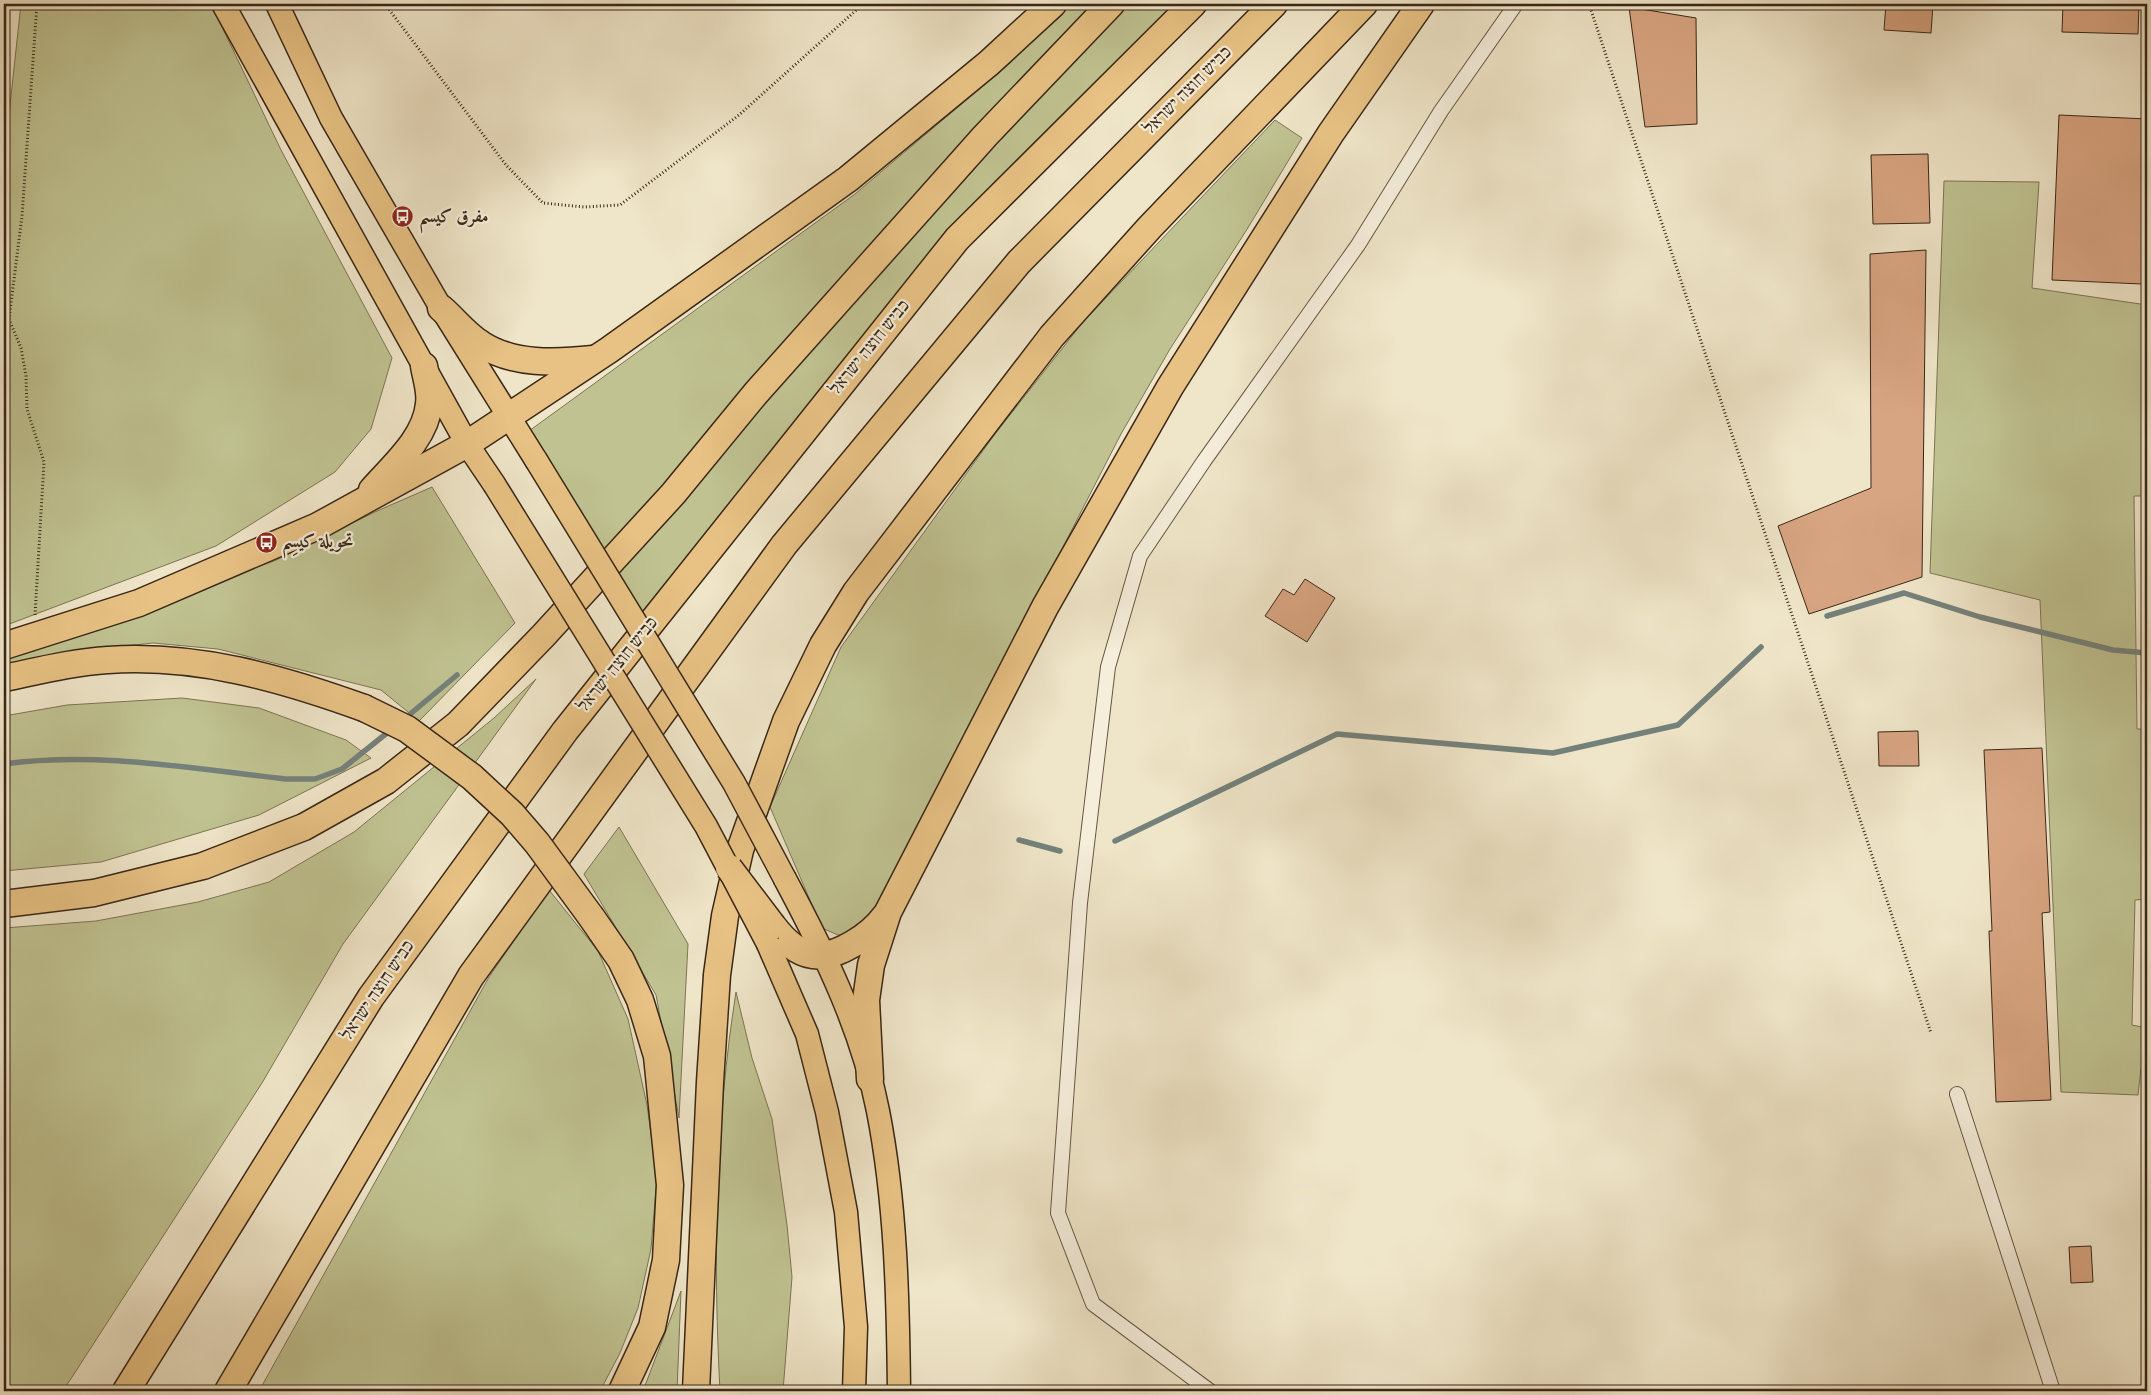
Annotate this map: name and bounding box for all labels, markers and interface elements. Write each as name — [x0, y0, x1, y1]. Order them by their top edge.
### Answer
street label: כביש חוצה ישראל — [1139, 42, 1237, 140]
bus stop icon: مفرق كيسم — [391, 205, 415, 229]
place label: مفرق كيسم — [419, 206, 489, 234]
street label: כביש חוצה ישראל — [824, 296, 916, 400]
bus stop icon: تحويلة كيسِم — [254, 530, 278, 554]
place label: تحويلة كيسِم — [282, 531, 354, 559]
street label: כביש חוצה ישראל — [572, 613, 664, 717]
street label: כביש חוצה ישראל — [336, 936, 420, 1046]

